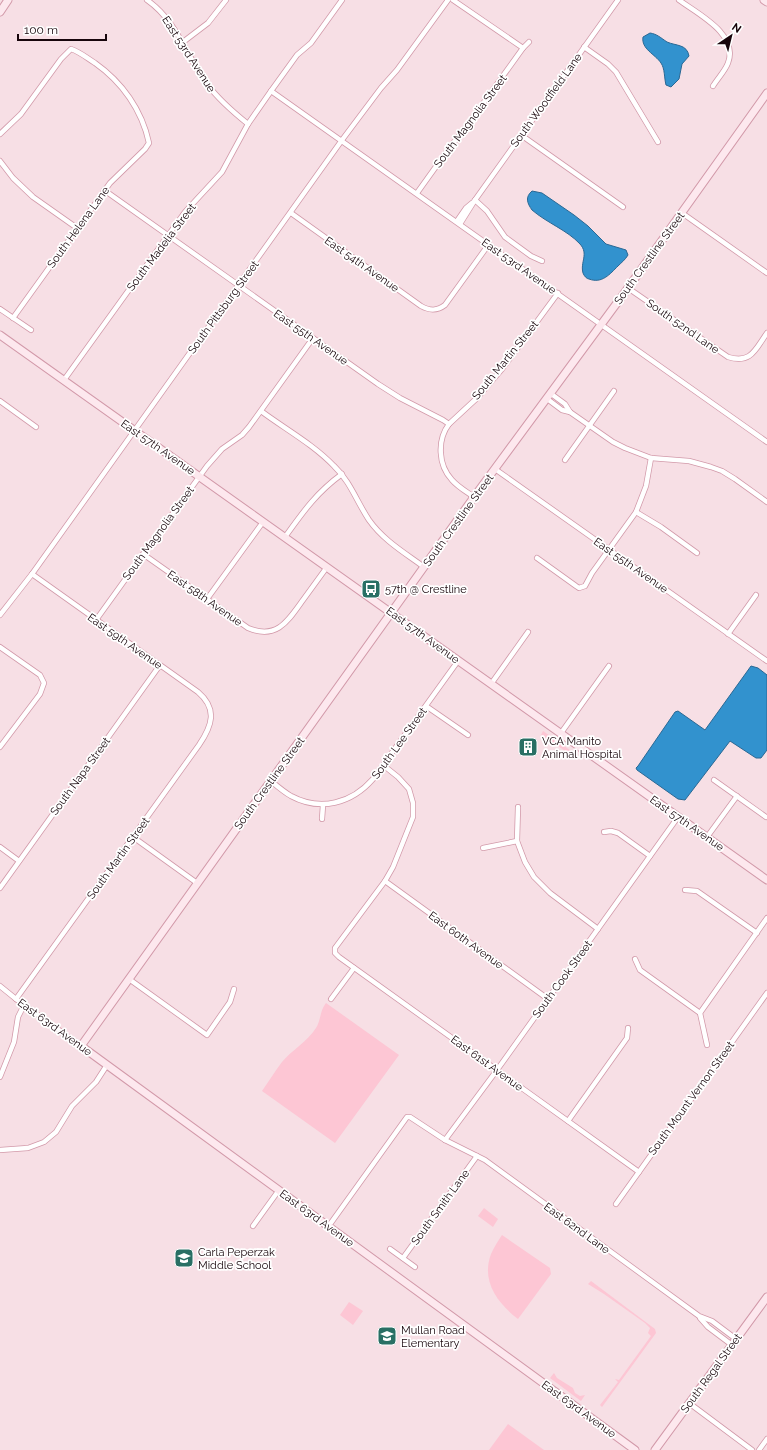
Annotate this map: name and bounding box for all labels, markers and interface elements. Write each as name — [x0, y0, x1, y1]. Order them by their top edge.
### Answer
street label: East 53rd Avenue — [159, 14, 218, 95]
scale bar — [18, 16, 106, 42]
north arrow — [711, 16, 751, 56]
text: N — [729, 20, 744, 36]
text: 100 m — [24, 23, 58, 37]
street label: South Woodfield Lane — [508, 50, 585, 150]
street label: South Magnolia Street — [431, 72, 510, 170]
street label: South Helena Lane — [45, 184, 113, 270]
street label: South Madelia Street — [124, 201, 199, 294]
street label: South Crestline Street — [612, 209, 687, 307]
street label: East 54th Avenue — [322, 234, 402, 295]
street label: East 53rd Avenue — [479, 236, 559, 297]
street label: South Pittsburg Street — [185, 258, 262, 356]
street label: South 52nd Lane — [644, 296, 722, 357]
street label: East 55th Avenue — [271, 307, 351, 368]
street label: South Martin Street — [470, 318, 541, 402]
street label: East 57th Avenue — [118, 417, 198, 478]
street label: South Crestline Street — [421, 471, 496, 569]
street label: South Magnolia Street — [120, 484, 197, 583]
street label: East 55th Avenue — [591, 535, 671, 596]
street label: East 58th Avenue — [165, 568, 245, 629]
bus stop icon: 57th @ Crestline — [360, 578, 382, 600]
place label: 57th @ Crestline — [385, 583, 467, 596]
street label: East 57th Avenue — [383, 604, 462, 667]
street label: East 59th Avenue — [85, 611, 165, 672]
street label: South Lee Street — [369, 705, 430, 782]
street label: South Crestline Street — [232, 734, 307, 832]
street label: South Napa Street — [48, 735, 113, 818]
place label: VCA Manito Animal Hospital — [542, 735, 622, 761]
building icon: VCA Manito Animal Hospital — [517, 736, 539, 758]
street label: East 57th Avenue — [647, 793, 727, 854]
street label: South Martin Street — [84, 815, 153, 902]
street label: East 60th Avenue — [426, 909, 506, 972]
street label: South Cook Street — [530, 938, 595, 1021]
street label: East 63rd Avenue — [15, 996, 95, 1059]
street label: East 61st Avenue — [448, 1033, 526, 1094]
street label: South Mount Vernon Street — [646, 1039, 737, 1158]
street label: South Smith Lane — [409, 1167, 472, 1248]
street label: East 63rd Avenue — [277, 1187, 357, 1250]
street label: East 62nd Lane — [541, 1200, 613, 1257]
place label: Carla Peperzak Middle School — [198, 1246, 275, 1272]
school or university icon: Carla Peperzak Middle School — [173, 1247, 195, 1269]
place label: Mullan Road Elementary — [401, 1324, 465, 1350]
school or university icon: Mullan Road Elementary — [376, 1325, 398, 1347]
street label: South Regal Street — [678, 1331, 745, 1415]
street label: East 63rd Avenue — [539, 1378, 619, 1441]

